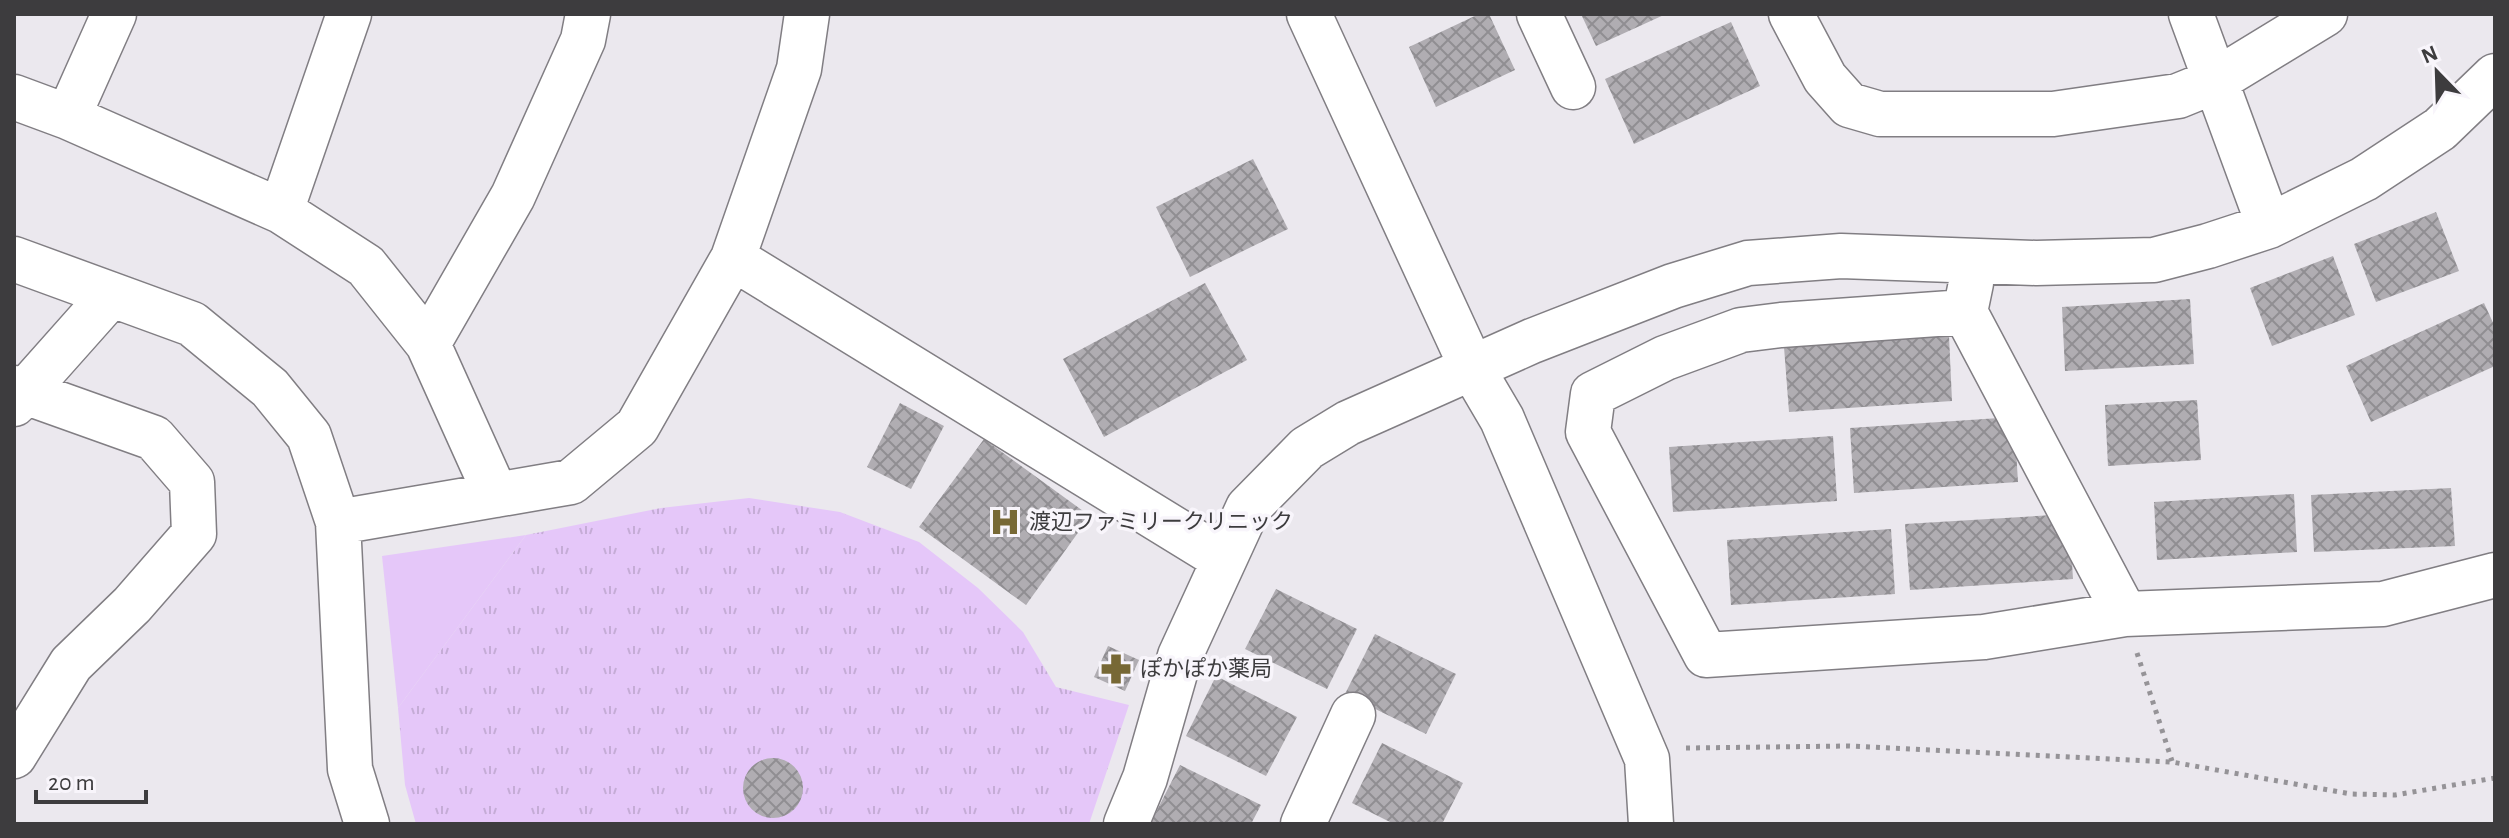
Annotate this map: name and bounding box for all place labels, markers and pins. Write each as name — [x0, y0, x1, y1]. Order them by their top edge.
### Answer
hospital icon: 渡辺ファミリークリニック — [988, 505, 1022, 539]
place label: 渡辺ファミリークリニック — [1029, 510, 1293, 533]
pharmacy icon: ぽかぽか薬局 — [1099, 652, 1133, 686]
place label: ぽかぽか薬局 — [1140, 657, 1272, 680]

